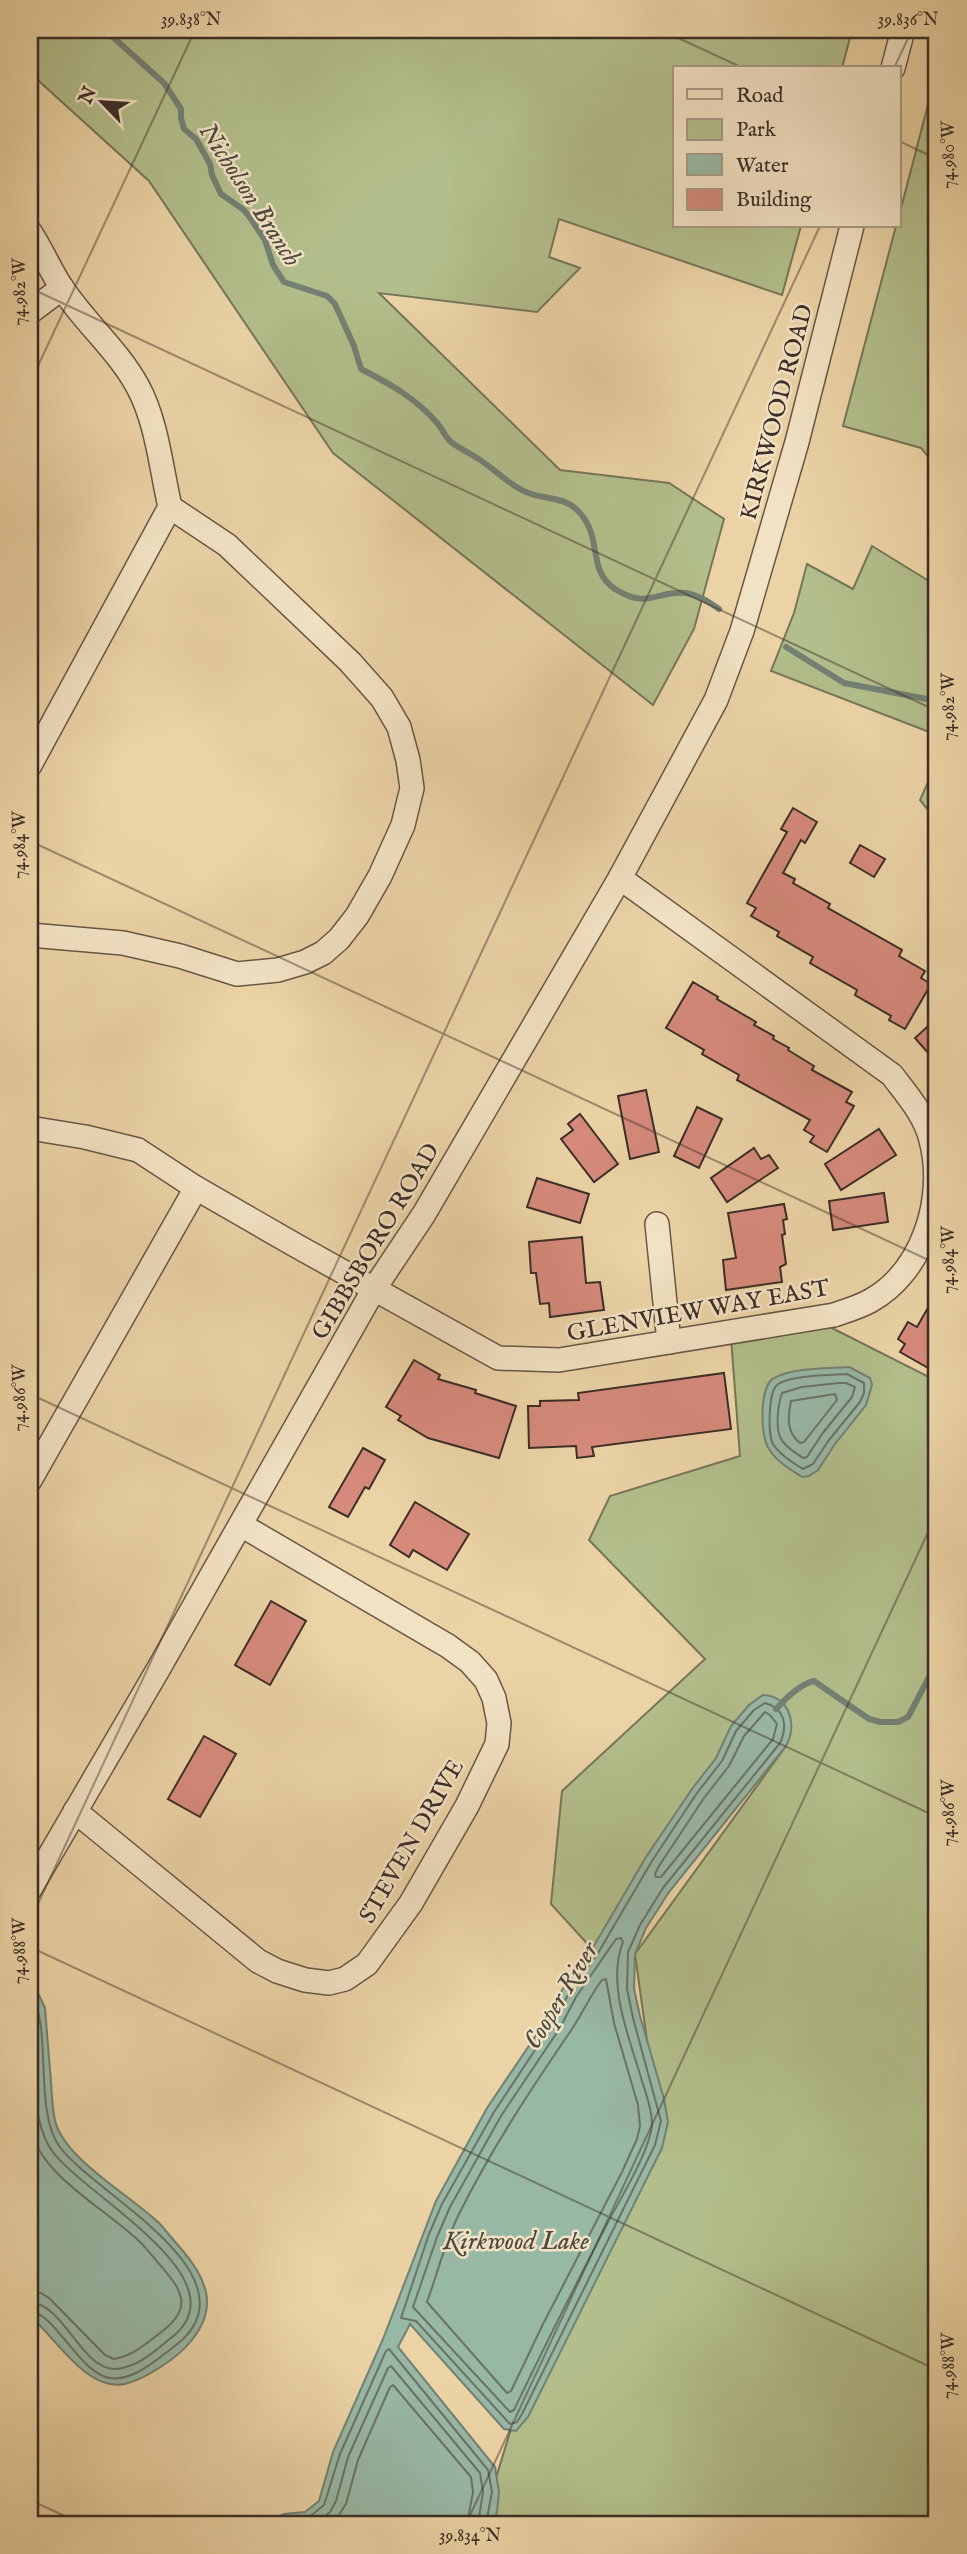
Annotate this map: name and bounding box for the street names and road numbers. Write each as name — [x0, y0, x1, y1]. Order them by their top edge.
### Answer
street label: KIRKWOOD ROAD — [734, 301, 821, 524]
street label: GIBBSBORO ROAD — [305, 1138, 447, 1346]
street label: GLENVIEW WAY EAST — [565, 1273, 832, 1350]
street label: STEVEN DRIVE — [353, 1754, 472, 1929]

